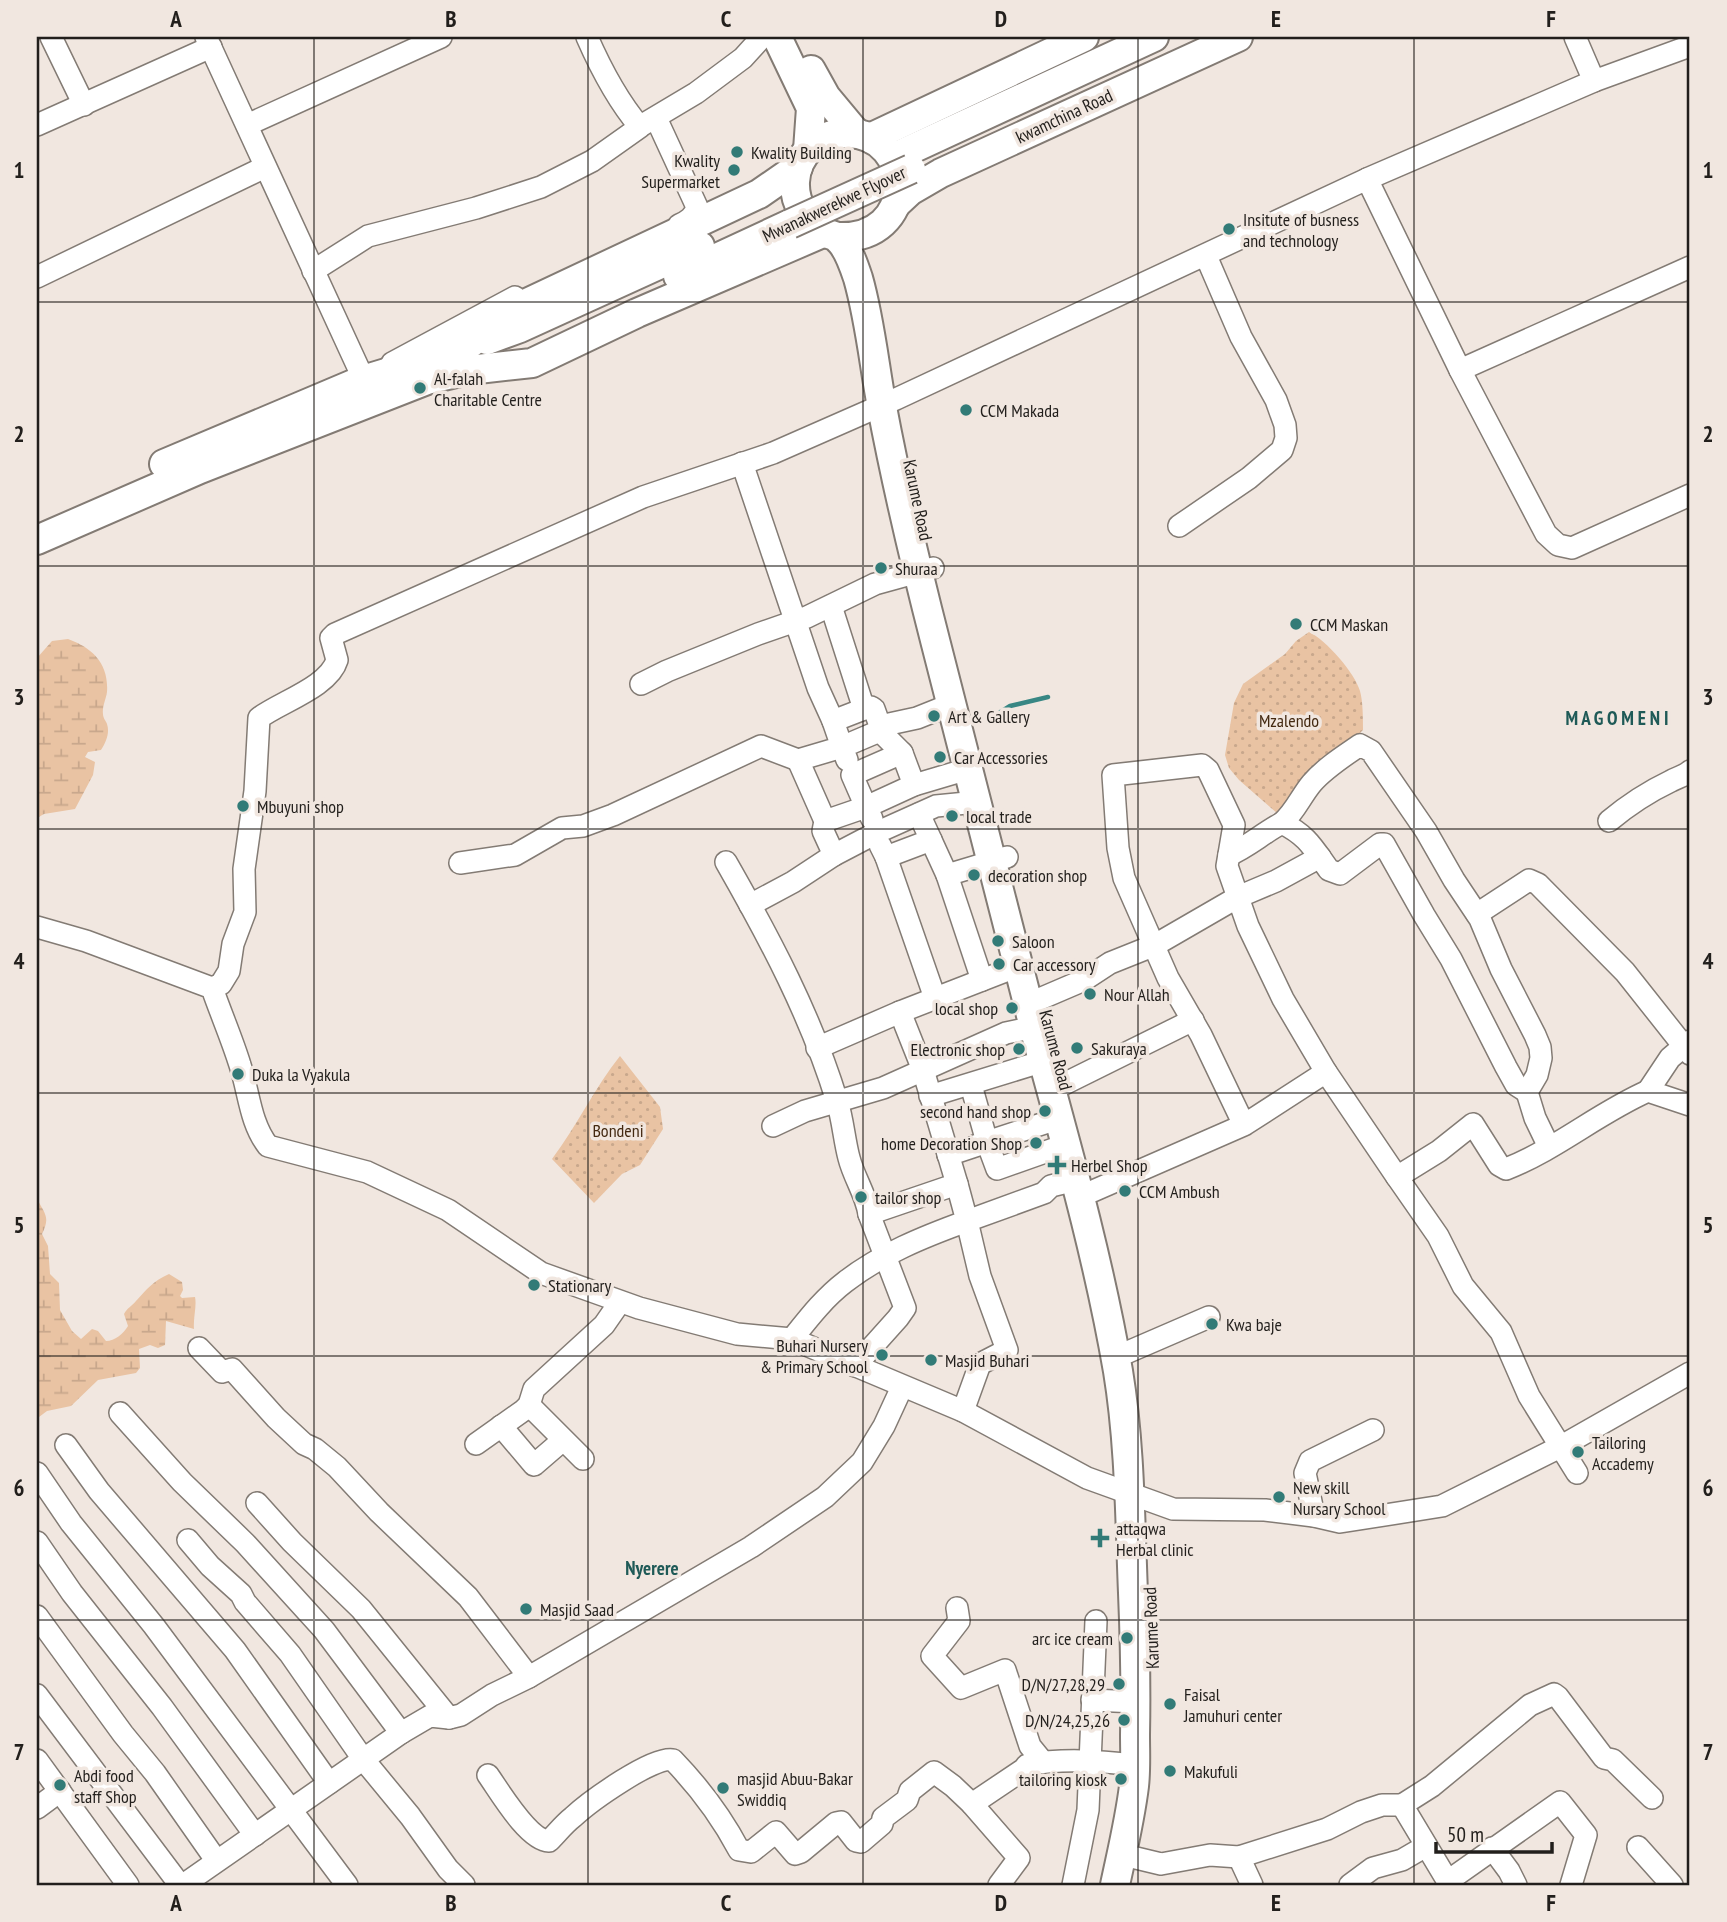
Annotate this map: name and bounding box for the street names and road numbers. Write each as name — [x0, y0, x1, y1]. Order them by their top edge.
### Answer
street label: kwamchina Road — [1012, 84, 1116, 148]
street label: Mwanakwerekwe Flyover — [759, 161, 909, 247]
street label: Karume Road — [898, 457, 938, 543]
street label: Karume Road — [1034, 1007, 1078, 1093]
street label: Karume Road — [1138, 1587, 1164, 1669]

